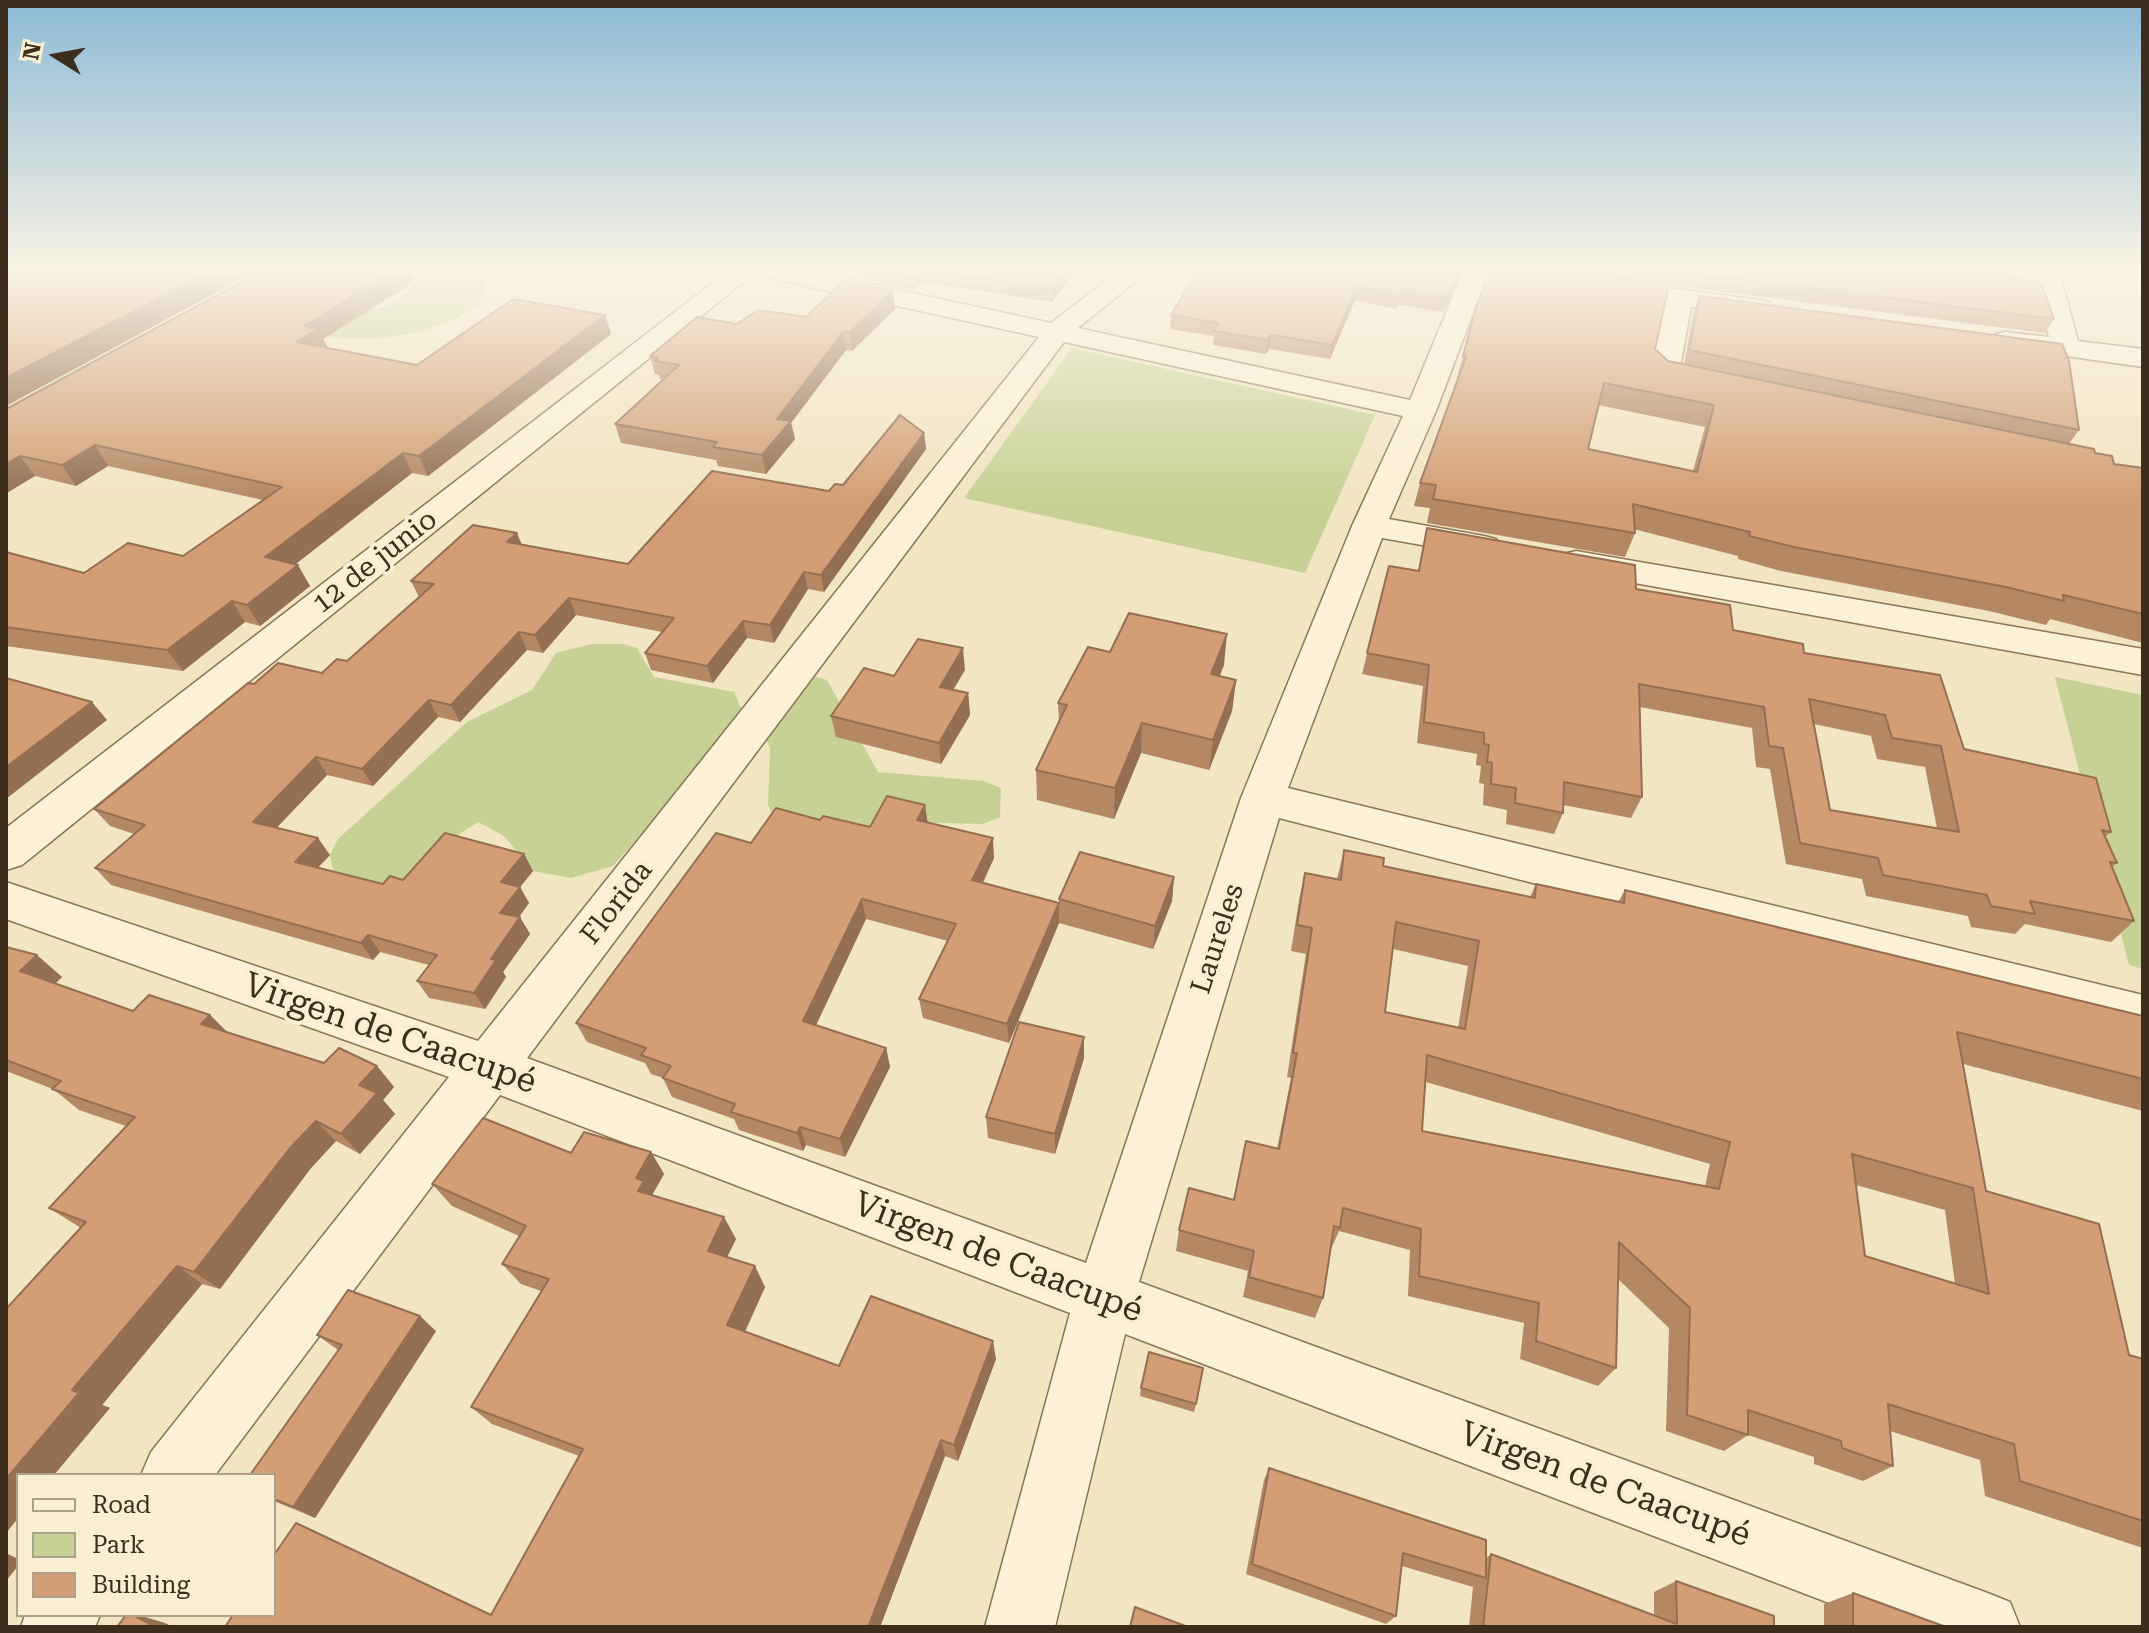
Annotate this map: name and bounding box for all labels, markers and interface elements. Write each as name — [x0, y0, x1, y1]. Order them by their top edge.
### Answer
north arrow — [16, 16, 96, 96]
text: N — [18, 41, 46, 62]
street label: 12 de junio — [306, 503, 444, 621]
street label: Florida — [574, 855, 660, 951]
street label: Laureles — [1184, 880, 1252, 998]
street label: Virgen de Caacupé — [238, 965, 542, 1103]
street label: Virgen de Caacupé — [848, 1184, 1148, 1332]
street label: Virgen de Caacupé — [1454, 1413, 1756, 1557]
legend — [16, 1473, 276, 1617]
text: Road — [92, 1491, 151, 1519]
text: Park — [92, 1531, 145, 1559]
text: Building — [92, 1571, 190, 1599]

